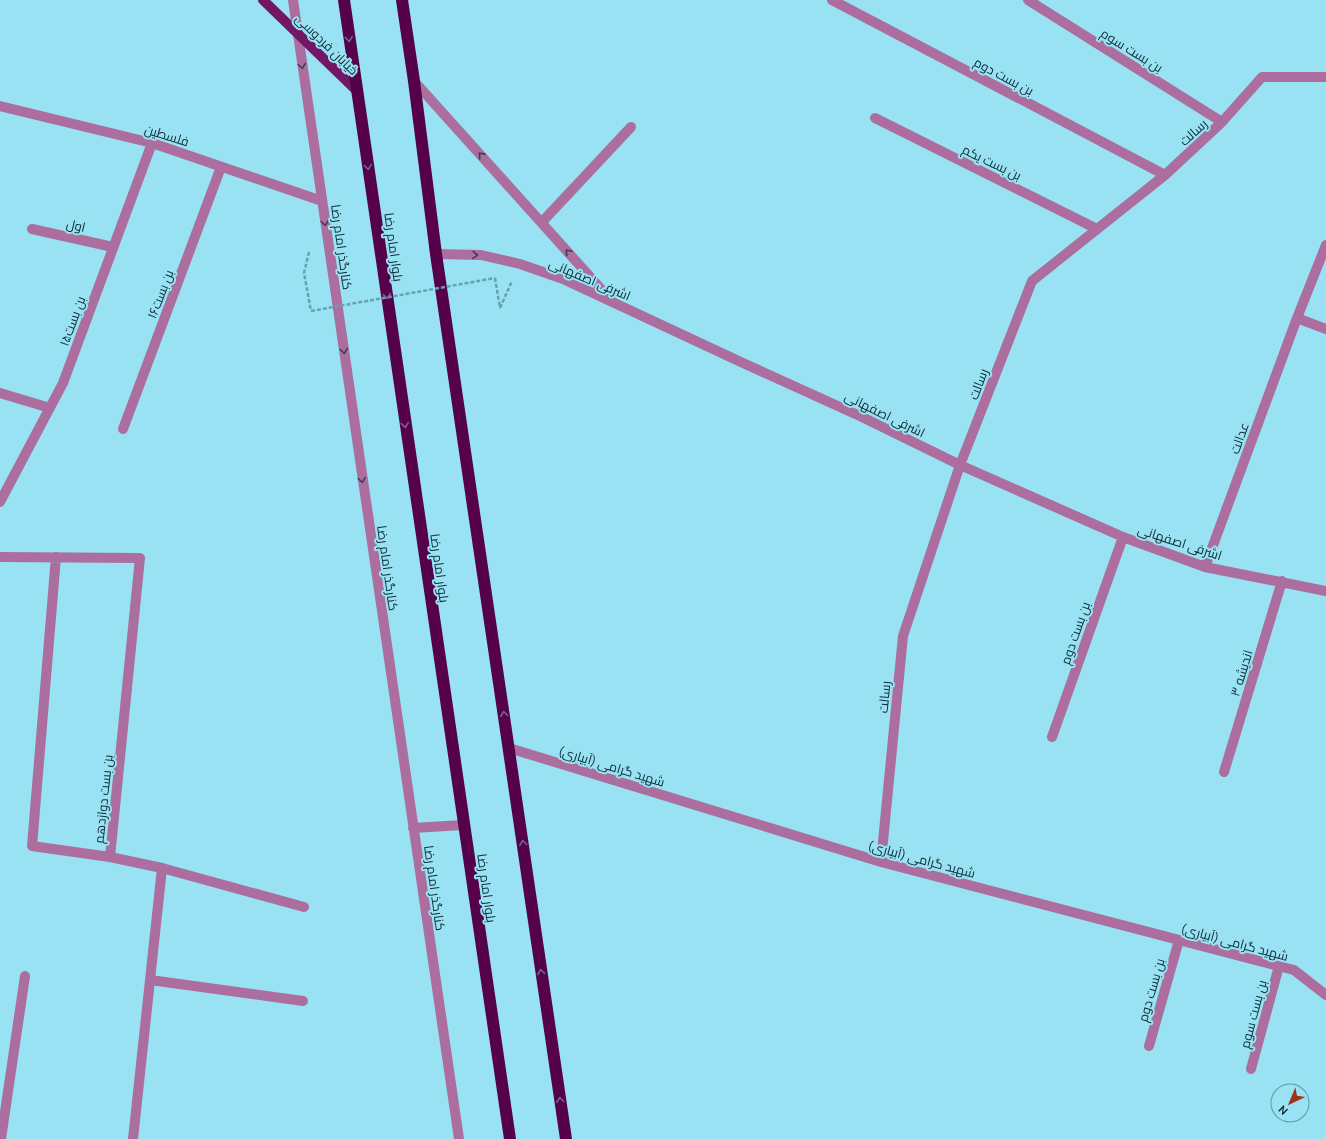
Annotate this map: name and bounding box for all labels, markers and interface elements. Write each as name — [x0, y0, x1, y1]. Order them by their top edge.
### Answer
street label: خیابان فردوسی — [292, 11, 361, 78]
street label: بن بست سوم — [1097, 25, 1165, 77]
one-way arrow — [344, 36, 353, 42]
street label: بن بست دوم — [970, 54, 1036, 100]
one-way arrow — [297, 63, 306, 69]
street label: رسالت — [1176, 116, 1210, 149]
street label: فلسطین — [143, 122, 191, 149]
street label: بن بست یکم — [959, 142, 1024, 185]
one-way arrow — [478, 152, 486, 160]
one-way arrow — [363, 164, 372, 170]
street label: کنارگذر امام رضا — [326, 203, 355, 291]
street label: بلوار امام رضا — [379, 212, 406, 283]
street label: اول — [65, 216, 87, 236]
one-way arrow — [320, 220, 329, 226]
one-way arrow — [566, 249, 573, 256]
one-way arrow — [472, 251, 478, 260]
street label: اشرفی اصفهانی — [547, 255, 633, 303]
street label: بن بست۱۶ — [144, 268, 177, 321]
one-way arrow — [382, 293, 391, 299]
street label: بن بست۱۵ — [57, 294, 88, 348]
one-way arrow — [339, 348, 348, 354]
street label: رسالت — [966, 366, 991, 402]
street label: اشرفی اصفهانی — [842, 389, 927, 440]
street label: عدالت — [1227, 420, 1251, 456]
one-way arrow — [400, 422, 409, 428]
one-way arrow — [357, 477, 366, 483]
street label: اشرفی اصفهانی — [1136, 522, 1224, 563]
street label: کنارگذر امام رضا — [372, 524, 401, 612]
street label: بلوار امام رضا — [425, 533, 452, 604]
street label: بن بست دوم — [1058, 600, 1095, 667]
street label: اندیشه ۳ — [1227, 648, 1256, 698]
street label: رسالت — [876, 680, 893, 714]
one-way arrow — [500, 711, 509, 717]
street label: شهید گرامی (آبیاری) — [557, 743, 667, 790]
street label: بن بست دوازدهم — [91, 754, 118, 844]
street label: شهید گرامی (آبیاری) — [867, 838, 977, 881]
one-way arrow — [519, 840, 528, 846]
street label: کنارگذر امام رضا — [419, 844, 448, 932]
street label: بلوار امام رضا — [472, 853, 499, 924]
street label: شهید گرامی (آبیاری) — [1180, 921, 1290, 964]
street label: بن بست دوم — [1135, 957, 1170, 1024]
one-way arrow — [537, 969, 546, 975]
street label: بن بست سوم — [1237, 978, 1272, 1050]
north arrow — [1270, 1083, 1310, 1123]
one-way arrow — [556, 1097, 565, 1103]
text: N — [1276, 1103, 1290, 1117]

